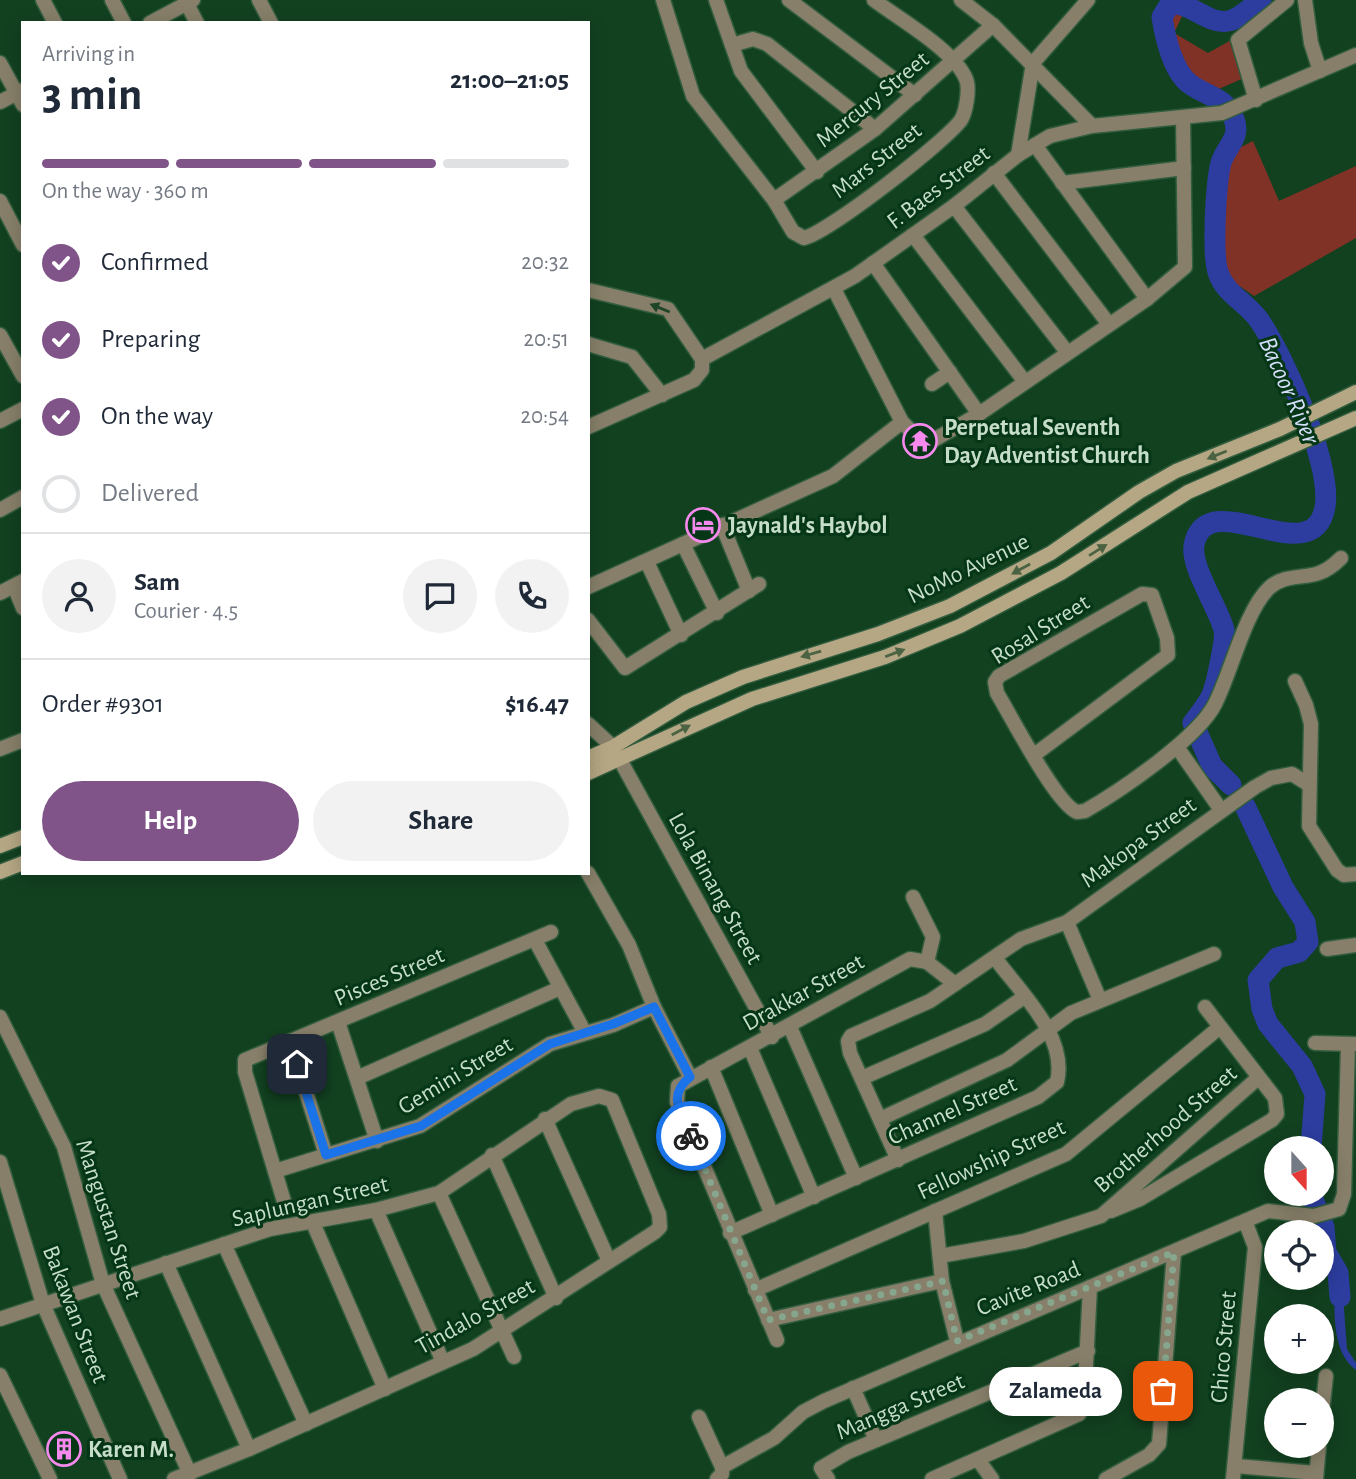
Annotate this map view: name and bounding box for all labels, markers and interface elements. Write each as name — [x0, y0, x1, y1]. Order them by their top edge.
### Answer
text: Arriving in — [42, 43, 135, 66]
street label: Mercury Street — [812, 47, 934, 152]
text: 21:00–21:05 — [450, 67, 569, 93]
text: 3 min — [42, 72, 142, 118]
street label: Mars Street — [827, 118, 926, 203]
street label: F. Baes Street — [883, 141, 995, 234]
text: On the way · 360 m — [42, 180, 209, 203]
icon: check — [42, 244, 80, 282]
text: Confirmed — [101, 249, 209, 275]
text: 20:32 — [521, 251, 569, 274]
one-way arrow — [649, 302, 670, 313]
icon: check — [42, 321, 80, 359]
text: Preparing — [101, 326, 200, 352]
text: 20:51 — [524, 328, 569, 351]
water label: Bacoor River — [1254, 333, 1325, 450]
icon: check — [42, 398, 80, 436]
text: On the way — [101, 403, 213, 429]
text: 20:54 — [520, 405, 569, 428]
place label: Perpetual Seventh Day Adventist Church — [944, 416, 1150, 468]
temple icon: Perpetual Seventh Day Adventist Church — [901, 422, 939, 460]
one-way arrow — [1206, 449, 1227, 460]
text: Delivered — [101, 480, 199, 506]
hotel icon: Jaynald's Haybol — [684, 506, 722, 544]
place label: Jaynald's Haybol — [728, 514, 888, 538]
street label: NoMo Avenue — [904, 529, 1033, 609]
one-way arrow — [1088, 544, 1107, 557]
button: person — [42, 559, 116, 633]
button: chat — [403, 559, 477, 633]
button: phone — [495, 559, 569, 633]
one-way arrow — [1012, 563, 1031, 575]
text: Sam — [134, 569, 180, 595]
street label: Rosal Street — [987, 590, 1094, 669]
text: Courier · 4.5 — [134, 600, 238, 623]
one-way arrow — [885, 647, 906, 658]
one-way arrow — [800, 649, 821, 659]
text: Order #9301 — [42, 691, 164, 717]
text: $16.47 — [505, 691, 569, 717]
one-way arrow — [672, 724, 691, 736]
button: Help — [42, 781, 299, 861]
button: Share — [313, 781, 569, 861]
street label: Makopa Street — [1077, 793, 1201, 892]
street label: Lola Binang Street — [664, 809, 767, 968]
street label: Pisces Street — [331, 943, 448, 1011]
street label: Drakkar Street — [739, 950, 868, 1036]
street label: Gemini Street — [394, 1032, 517, 1119]
pin — [267, 1034, 327, 1094]
icon: home — [278, 1045, 316, 1083]
street label: Brotherhood Street — [1090, 1061, 1242, 1198]
street label: Channel Street — [885, 1072, 1021, 1150]
courier — [656, 1101, 726, 1171]
street label: Fellowship Street — [914, 1115, 1069, 1205]
icon: bike — [672, 1117, 710, 1155]
north arrow — [1264, 1136, 1334, 1206]
map controls — [1264, 1136, 1334, 1458]
street label: Mangustan Street — [71, 1137, 145, 1302]
street label: Saplungan Street — [230, 1172, 391, 1232]
button: locate — [1264, 1220, 1334, 1290]
street label: Bakawan Street — [38, 1243, 112, 1387]
street label: Cavite Road — [973, 1257, 1084, 1321]
street label: Tindalo Street — [412, 1274, 539, 1359]
street label: Chico Street — [1207, 1290, 1241, 1404]
button: + — [1264, 1304, 1334, 1374]
pin — [1133, 1361, 1193, 1421]
callout: Zalameda — [988, 1366, 1121, 1416]
street label: Mangga Street — [833, 1369, 968, 1445]
icon: bag — [1144, 1372, 1182, 1410]
text: Zalameda — [1009, 1380, 1102, 1403]
button: − — [1264, 1388, 1334, 1458]
building icon: Karen M. — [45, 1430, 83, 1468]
place label: Karen M. — [88, 1438, 174, 1462]

